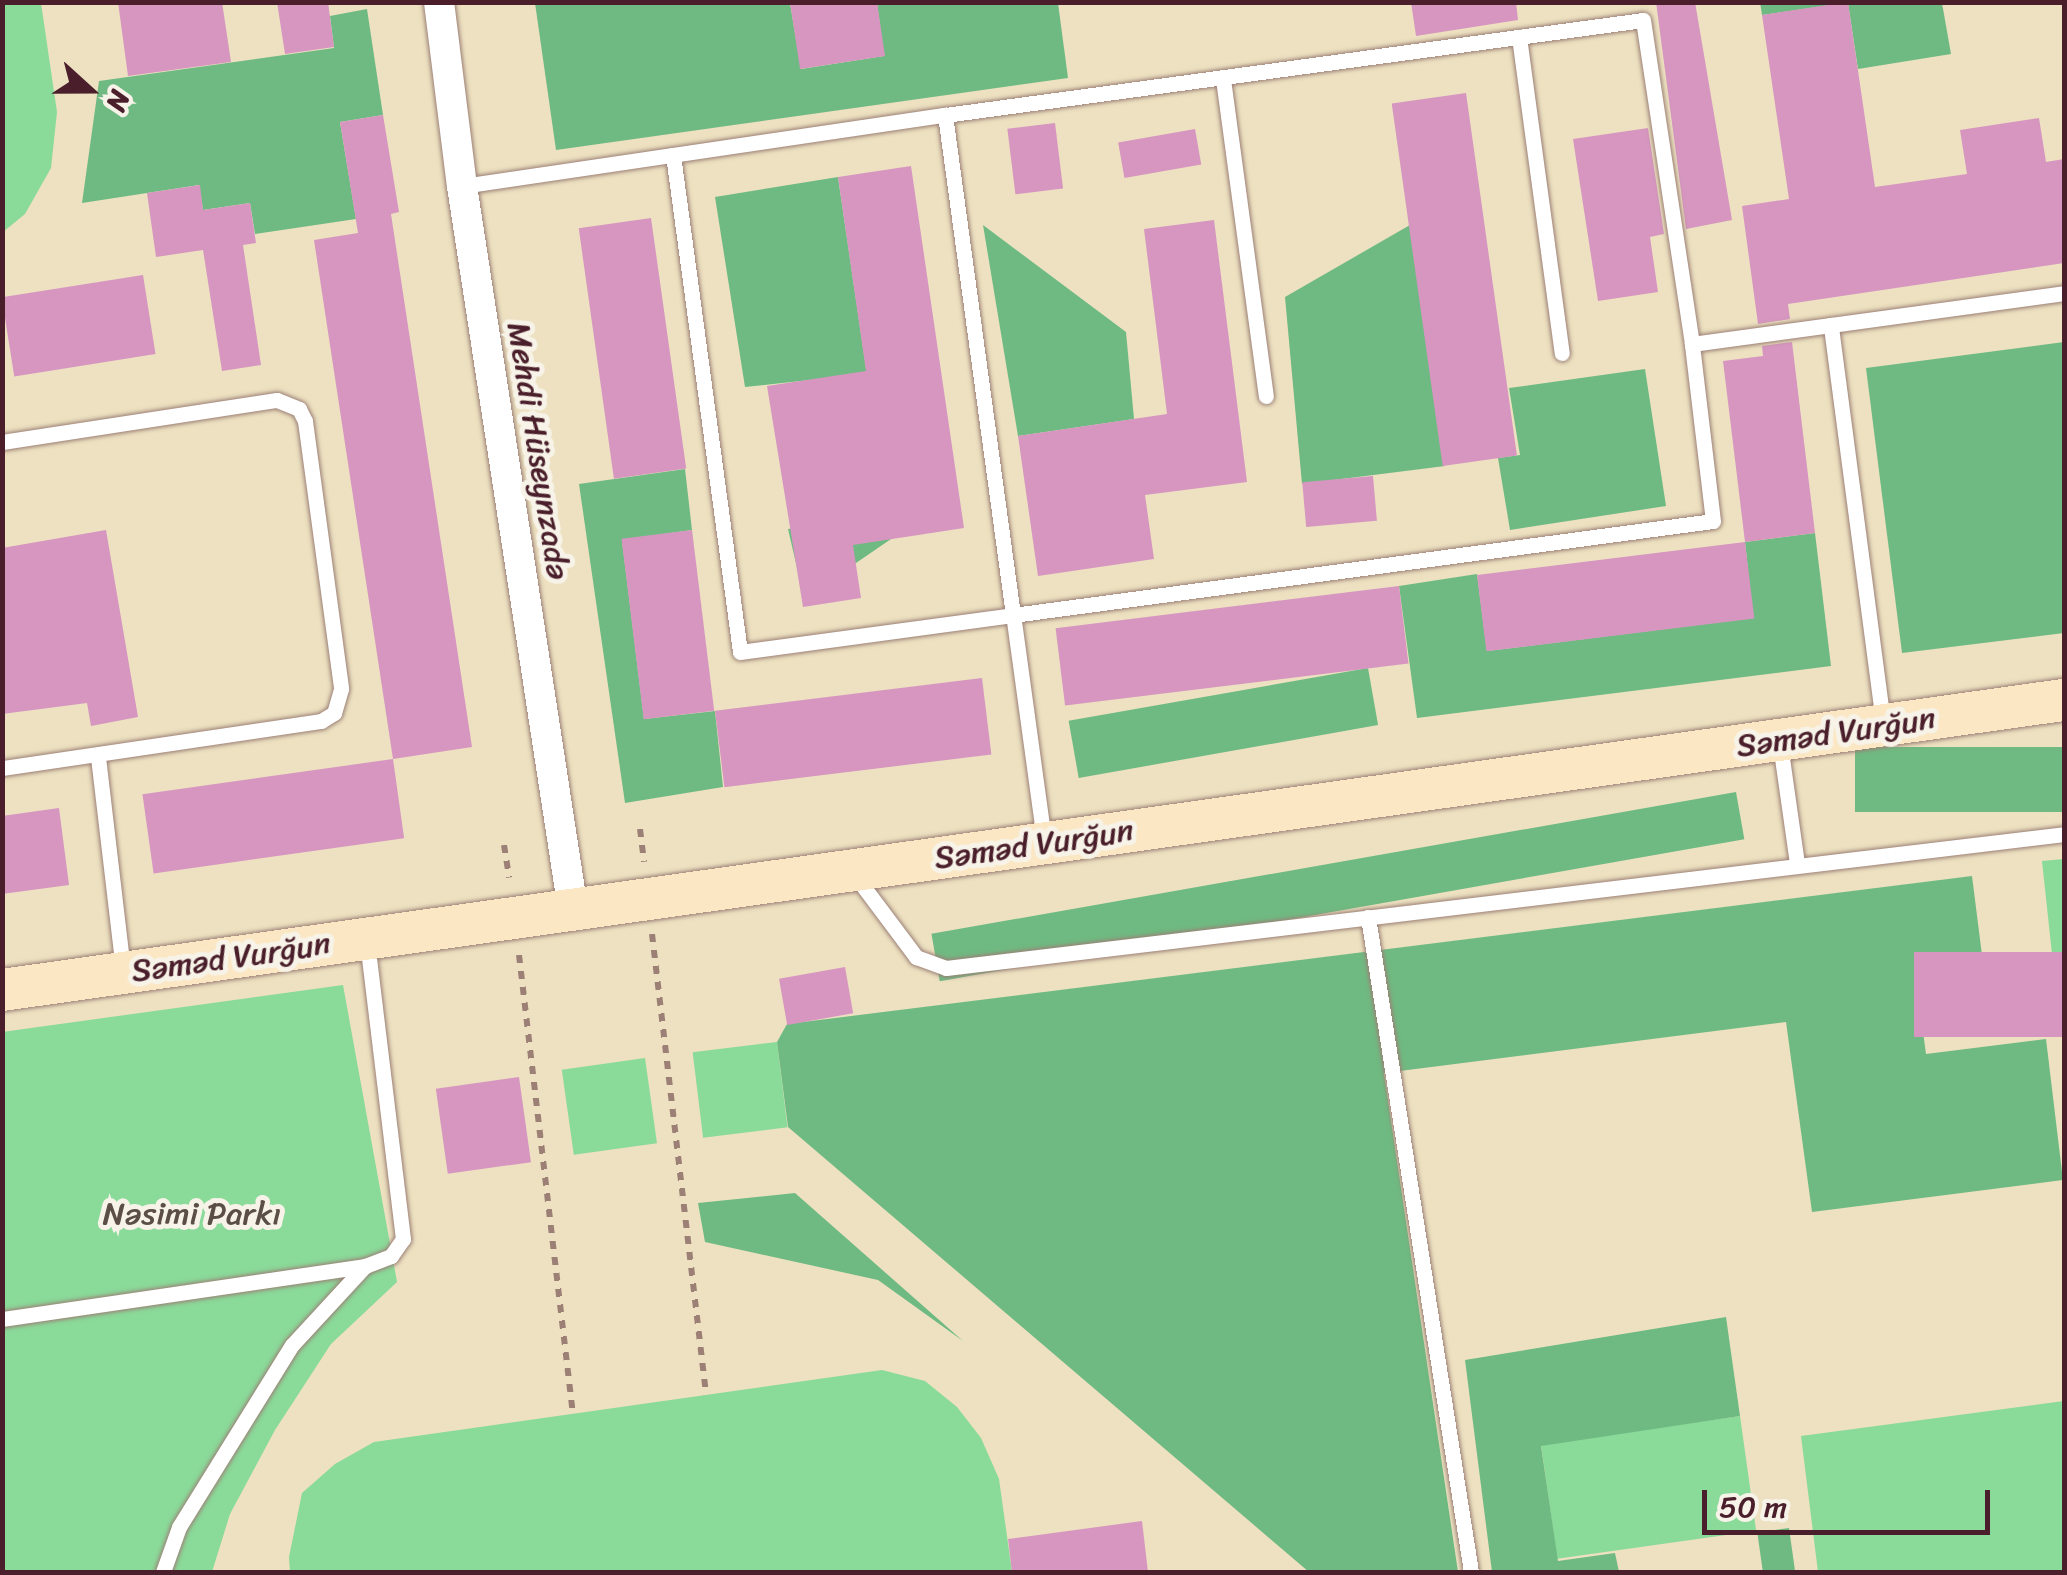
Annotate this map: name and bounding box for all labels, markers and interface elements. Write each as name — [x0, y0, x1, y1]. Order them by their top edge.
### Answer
north arrow — [40, 40, 140, 140]
text: N — [92, 83, 145, 119]
street label: Mehdi Hüseynzadə — [498, 318, 578, 584]
street label: Səməd Vurğun — [1734, 700, 1938, 766]
street label: Səməd Vurğun — [932, 812, 1136, 878]
street label: Səməd Vurğun — [129, 925, 333, 991]
park label: Nəsimi Parkı — [103, 1195, 281, 1233]
scale bar — [1707, 1470, 1994, 1532]
text: 50 m — [1719, 1480, 1787, 1534]

